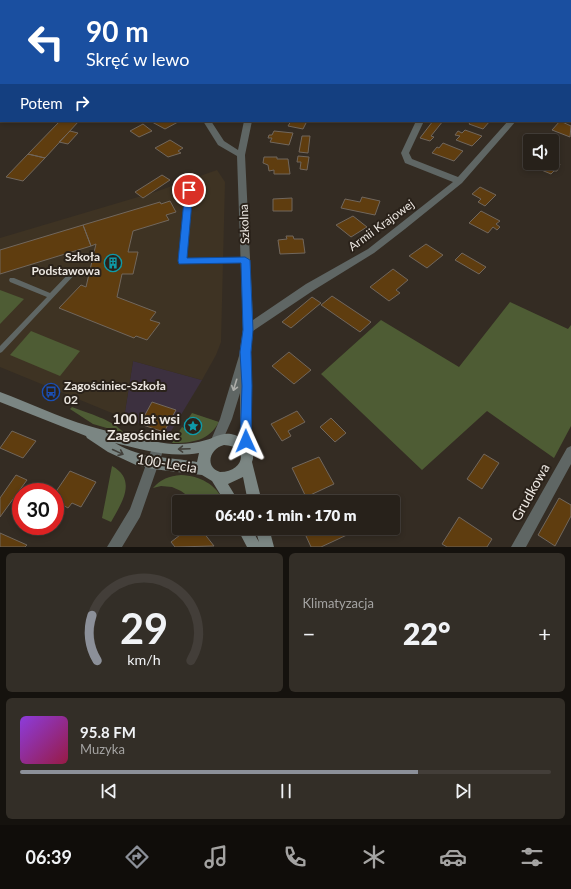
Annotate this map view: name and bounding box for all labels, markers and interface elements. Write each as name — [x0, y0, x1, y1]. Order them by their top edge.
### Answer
text: 90 m — [86, 14, 149, 48]
icon: left — [20, 16, 72, 68]
text: Skręć w lewo — [86, 48, 190, 70]
icon: right — [71, 92, 93, 114]
text: Potem — [20, 94, 63, 112]
map controls — [523, 134, 559, 170]
button: sound — [523, 134, 559, 170]
pin — [172, 173, 206, 207]
icon: arrive — [178, 179, 200, 201]
street label: Armii Krajowej — [345, 196, 417, 254]
street label: Szkolna — [236, 204, 252, 244]
place label: Szkoła Podstawowa — [31, 249, 100, 278]
building icon: Szkoła Podstawowa — [103, 253, 123, 273]
place label: Zagościniec-Szkoła 02 — [64, 378, 166, 407]
one-way arrow — [231, 379, 238, 392]
bus stop icon: Zagościniec-Szkoła 02 — [41, 382, 61, 402]
place label: 100 lat wsi Zagościniec — [107, 410, 180, 443]
place icon: 100 lat wsi Zagościniec — [183, 416, 203, 436]
position arrow — [225, 420, 267, 462]
one-way arrow — [178, 445, 191, 453]
one-way arrow — [112, 448, 124, 456]
street label: 100-Lecia — [136, 450, 198, 476]
street label: Grudkowa — [507, 460, 553, 524]
speed limit sign: 30 — [12, 483, 64, 535]
text: 06:40 · 1 min · 170 m — [215, 506, 357, 524]
text: Klimatyzacja — [303, 595, 374, 611]
text: 29 — [120, 602, 168, 652]
text: 22° — [403, 615, 450, 651]
text: − — [303, 620, 315, 647]
text: + — [538, 620, 551, 647]
text: km/h — [128, 650, 161, 667]
text: 95.8 FM — [80, 723, 136, 741]
text: Muzyka — [80, 741, 125, 757]
icon: previous — [98, 780, 120, 802]
icon: pause — [275, 780, 297, 802]
icon: next — [452, 780, 474, 802]
icon: directions — [123, 843, 151, 871]
icon: music — [202, 843, 230, 871]
icon: phone — [281, 843, 309, 871]
icon: climate — [360, 843, 388, 871]
icon: car — [439, 843, 467, 871]
icon: filters — [518, 843, 546, 871]
text: 06:39 — [25, 846, 72, 868]

